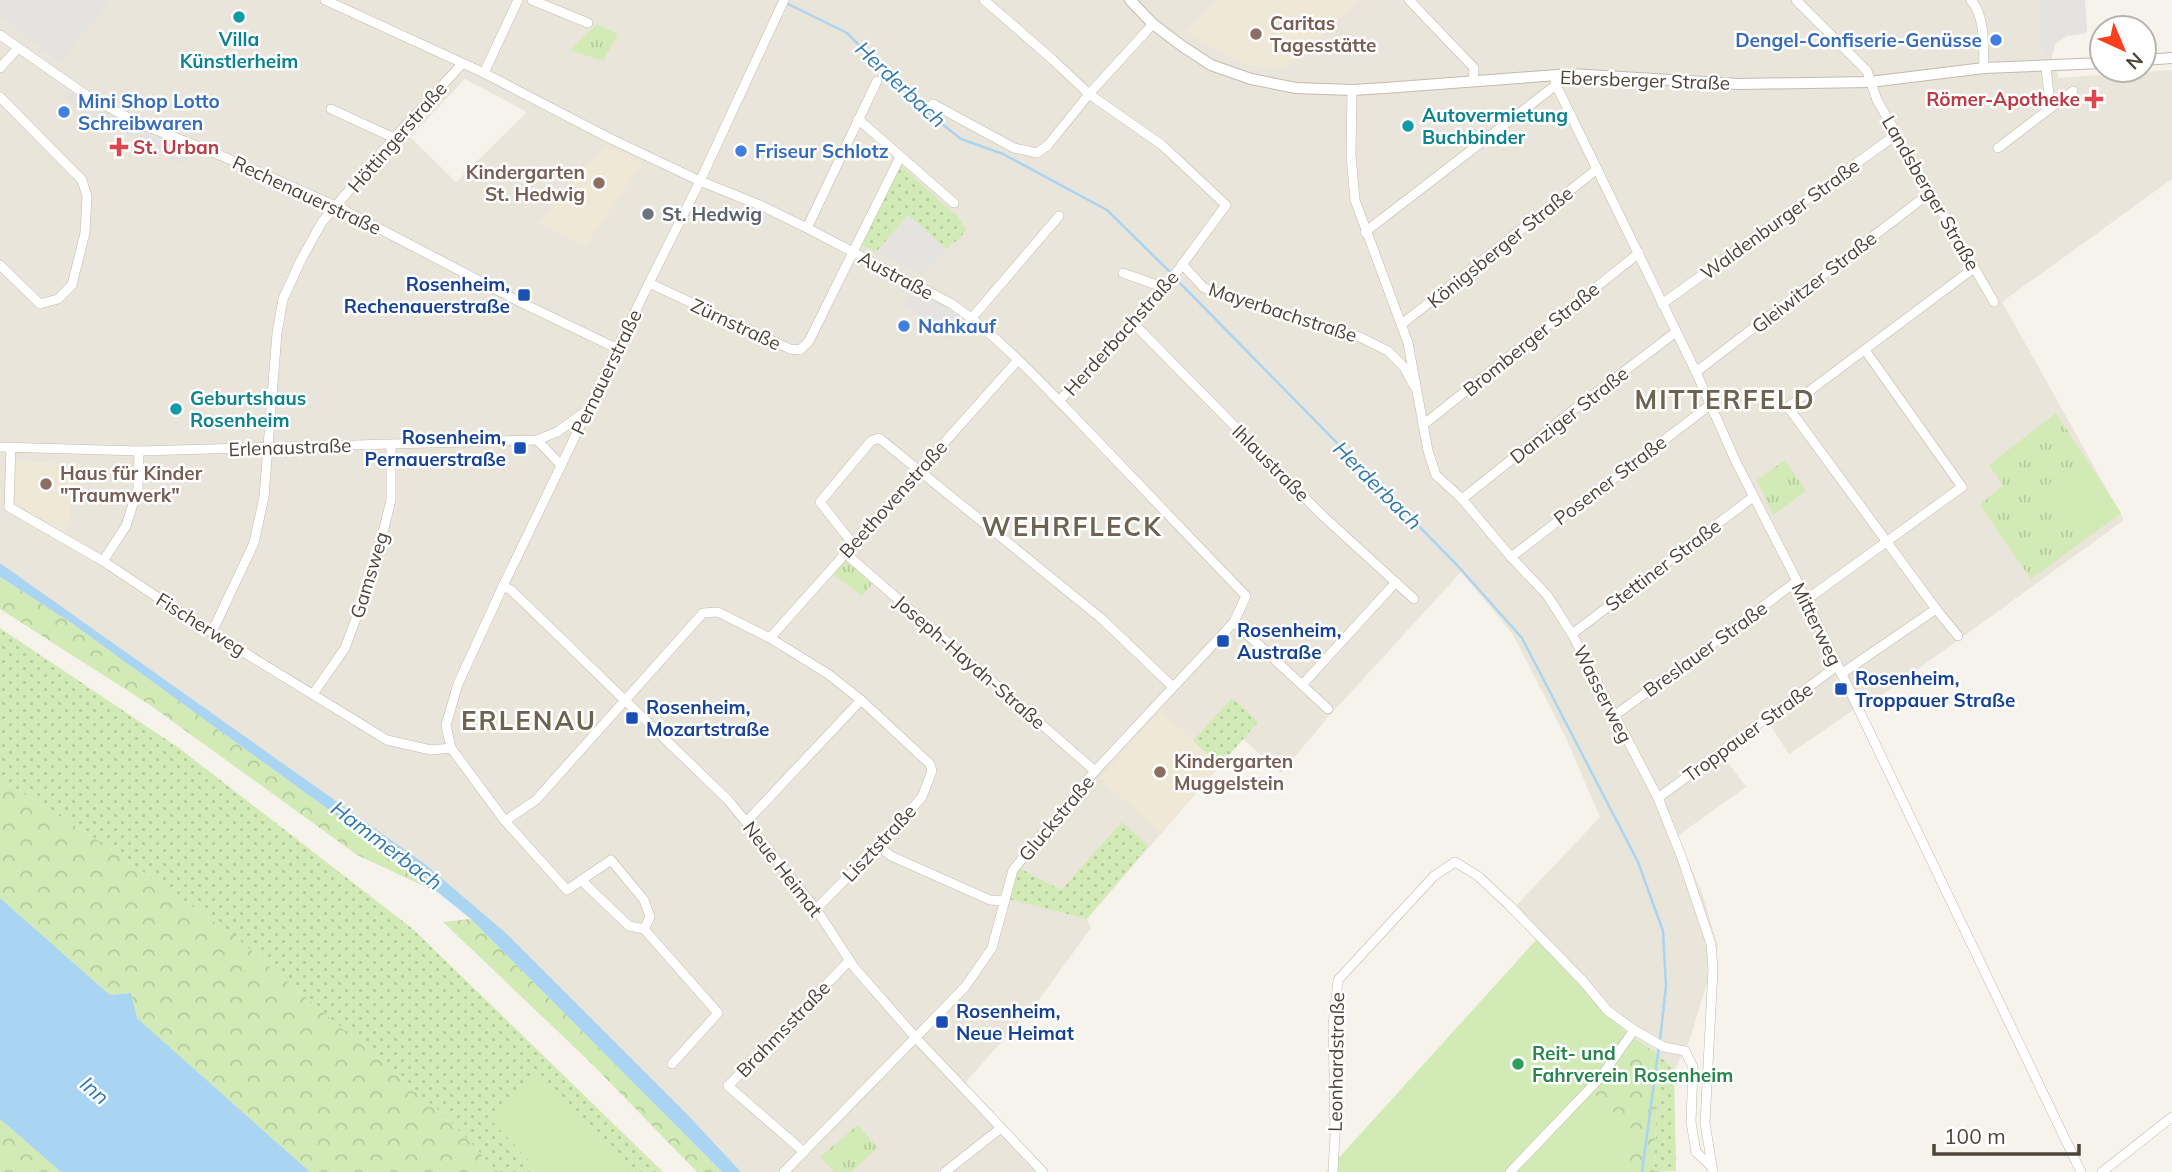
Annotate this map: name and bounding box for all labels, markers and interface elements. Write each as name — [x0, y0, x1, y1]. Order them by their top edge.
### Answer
marker: Villa Künstlerheim — [231, 9, 247, 25]
place label: Caritas Tagesstätte — [1270, 11, 1376, 57]
north arrow — [2088, 14, 2158, 84]
marker: Caritas Tagesstätte — [1248, 26, 1264, 42]
place label: Villa Künstlerheim — [180, 27, 298, 73]
place label: Dengel-Confiserie-Genüsse — [1735, 28, 1982, 52]
marker: Dengel-Confiserie-Genüsse — [1988, 32, 2004, 48]
water label: Herderbach — [850, 35, 952, 133]
text: N — [2121, 48, 2148, 75]
street label: Ebersberger Straße — [1559, 65, 1731, 95]
street label: Höttingerstraße — [342, 77, 452, 197]
place label: Römer-Apotheke — [1926, 87, 2080, 111]
place label: Mini Shop Lotto Schreibwaren — [78, 89, 220, 135]
marker: Römer-Apotheke — [2086, 91, 2102, 107]
place label: Autovermietung Buchbinder — [1422, 103, 1568, 149]
marker: Mini Shop Lotto Schreibwaren — [56, 104, 72, 120]
street label: Landsberger Straße — [1877, 111, 1985, 275]
marker: Autovermietung Buchbinder — [1400, 118, 1416, 134]
place label: St. Urban — [133, 135, 219, 159]
marker: St. Urban — [111, 139, 127, 155]
place label: Friseur Schlotz — [755, 139, 889, 163]
marker: Friseur Schlotz — [733, 143, 749, 159]
street label: Rechenauerstraße — [229, 150, 385, 240]
street label: Waldenburger Straße — [1696, 153, 1864, 285]
place label: Kindergarten St. Hedwig — [466, 160, 585, 206]
marker: Kindergarten St. Hedwig — [591, 175, 607, 191]
street label: Königsberger Straße — [1422, 181, 1578, 313]
place label: St. Hedwig — [662, 202, 762, 226]
marker: St. Hedwig — [640, 206, 656, 222]
street label: Gleiwitzer Straße — [1747, 226, 1881, 338]
street label: Austraße — [854, 245, 938, 305]
street label: Herderbachstraße — [1058, 265, 1184, 401]
place label: Rosenheim, Rechenauerstraße — [344, 272, 510, 318]
street label: Mayerbachstraße — [1206, 277, 1360, 347]
street label: Bromberger Straße — [1458, 277, 1604, 401]
marker: Rosenheim, Rechenauerstraße — [516, 287, 532, 303]
street label: Zürnstraße — [687, 293, 785, 355]
street label: Pernauerstraße — [565, 305, 647, 439]
place label: Nahkauf — [918, 314, 997, 338]
marker: Nahkauf — [896, 318, 912, 334]
street label: Danziger Straße — [1505, 361, 1633, 469]
district label: MITTERFELD — [1635, 383, 1815, 416]
place label: Geburtshaus Rosenheim — [190, 386, 306, 432]
marker: Geburtshaus Rosenheim — [168, 401, 184, 417]
street label: Ihlaustraße — [1227, 419, 1315, 507]
place label: Rosenheim, Pernauerstraße — [365, 425, 506, 471]
street label: Posener Straße — [1549, 430, 1671, 530]
street label: Erlenaustraße — [228, 433, 352, 461]
street label: Beethovenstraße — [834, 435, 952, 563]
water label: Herderbach — [1328, 435, 1428, 535]
marker: Rosenheim, Pernauerstraße — [512, 440, 528, 456]
place label: Haus für Kinder "Traumwerk" — [60, 461, 203, 507]
marker: Haus für Kinder "Traumwerk" — [38, 476, 54, 492]
district label: WEHRFLECK — [982, 510, 1163, 543]
street label: Stettiner Straße — [1600, 514, 1726, 616]
street label: Gamsweg — [344, 529, 394, 621]
street label: Mitterweg — [1787, 578, 1847, 670]
street label: Fischerweg — [152, 587, 250, 661]
street label: Joseph-Haydn-Straße — [889, 590, 1051, 734]
street label: Breslauer Straße — [1638, 596, 1772, 702]
place label: Rosenheim, Austraße — [1237, 618, 1341, 664]
marker: Rosenheim, Austraße — [1215, 633, 1231, 649]
street label: Wasserweg — [1568, 641, 1638, 747]
place label: Rosenheim, Troppauer Straße — [1855, 666, 2015, 712]
street label: Troppauer Straße — [1679, 677, 1817, 787]
marker: Rosenheim, Troppauer Straße — [1833, 681, 1849, 697]
place label: Rosenheim, Mozartstraße — [646, 695, 770, 741]
district label: ERLENAU — [461, 704, 597, 737]
marker: Rosenheim, Mozartstraße — [624, 710, 640, 726]
place label: Kindergarten Muggelstein — [1174, 749, 1293, 795]
marker: Kindergarten Muggelstein — [1152, 764, 1168, 780]
street label: Gluckstraße — [1013, 770, 1099, 866]
water label: Hammerbach — [326, 795, 448, 895]
street label: Lisztstraße — [837, 799, 921, 887]
street label: Neue Heimat — [738, 816, 828, 922]
street label: Brahmsstraße — [731, 976, 835, 1082]
street label: Leonhardstraße — [1323, 992, 1349, 1132]
place label: Rosenheim, Neue Heimat — [956, 999, 1074, 1045]
marker: Rosenheim, Neue Heimat — [934, 1014, 950, 1030]
place label: Reit- und Fahrverein Rosenheim — [1532, 1041, 1733, 1087]
marker: Reit- und Fahrverein Rosenheim — [1510, 1056, 1526, 1072]
water label: Inn — [75, 1070, 115, 1110]
scale bar — [1934, 1112, 2079, 1156]
text: 100 m — [1944, 1123, 2006, 1149]

